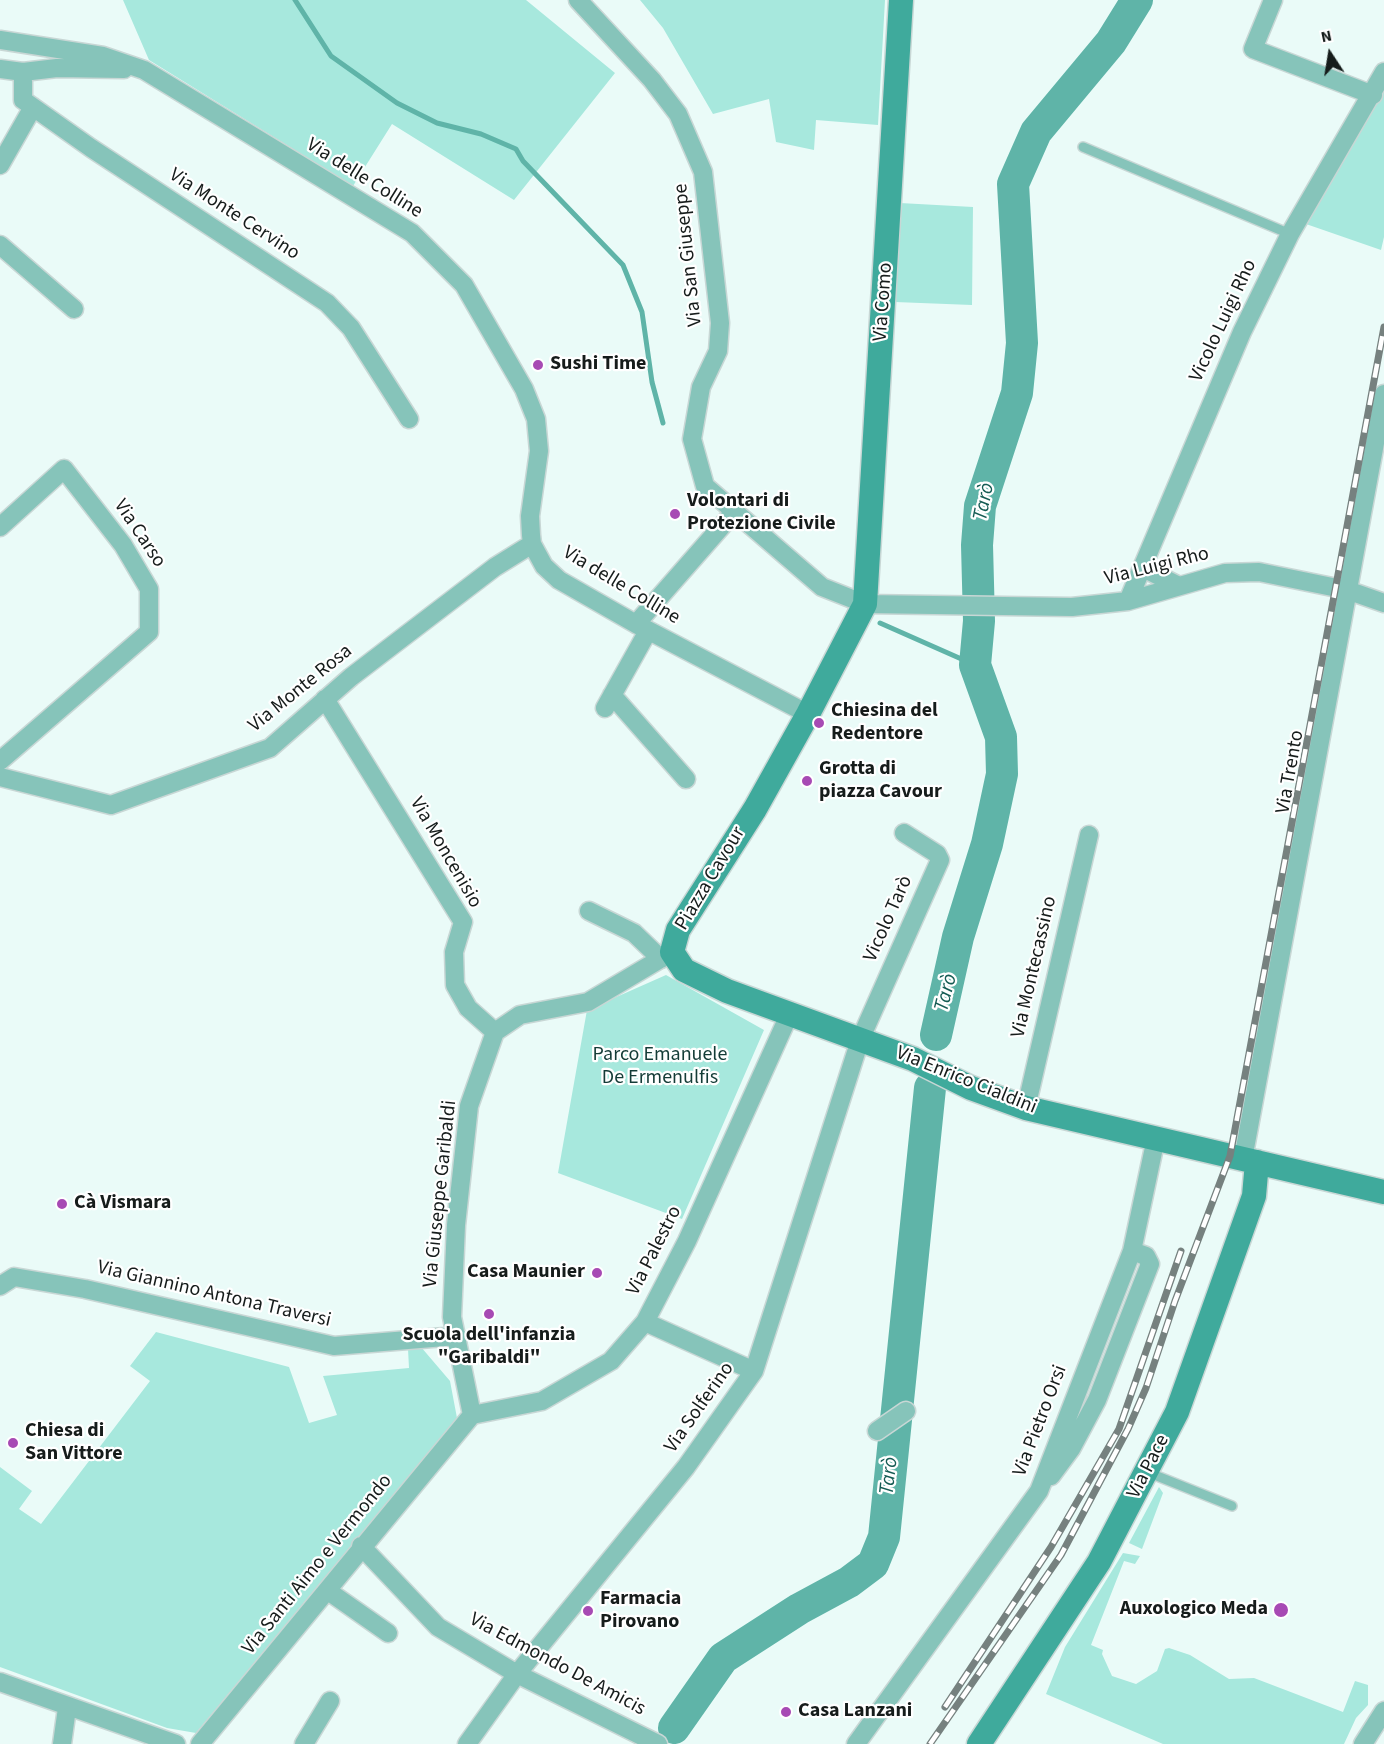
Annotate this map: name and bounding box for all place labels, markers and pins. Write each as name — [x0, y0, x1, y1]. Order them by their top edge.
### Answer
place label: Sushi Time — [550, 353, 646, 377]
marker: Sushi Time — [531, 358, 545, 372]
place label: Volontari di Protezione Civile — [687, 490, 836, 537]
marker: Volontari di Protezione Civile — [668, 507, 682, 521]
place label: Chiesina del Redentore — [831, 700, 938, 747]
marker: Chiesina del Redentore — [812, 716, 826, 730]
place label: Grotta di piazza Cavour — [819, 758, 942, 805]
marker: Grotta di piazza Cavour — [800, 774, 814, 788]
place label: Cà Vismara — [74, 1192, 171, 1216]
marker: Cà Vismara — [55, 1197, 69, 1211]
place label: Casa Maunier — [467, 1261, 585, 1285]
marker: Casa Maunier — [590, 1266, 604, 1280]
marker: Scuola dell'infanzia "Garibaldi" — [482, 1307, 496, 1321]
place label: Scuola dell'infanzia "Garibaldi" — [402, 1324, 576, 1371]
place label: Chiesa di San Vittore — [25, 1420, 123, 1467]
marker: Chiesa di San Vittore — [6, 1436, 20, 1450]
place label: Farmacia Pirovano — [600, 1588, 681, 1635]
place label: Auxologico Meda — [1120, 1598, 1268, 1622]
marker: Auxologico Meda — [1272, 1601, 1290, 1619]
marker: Farmacia Pirovano — [581, 1604, 595, 1618]
place label: Casa Lanzani — [798, 1700, 912, 1724]
marker: Casa Lanzani — [779, 1705, 793, 1719]

